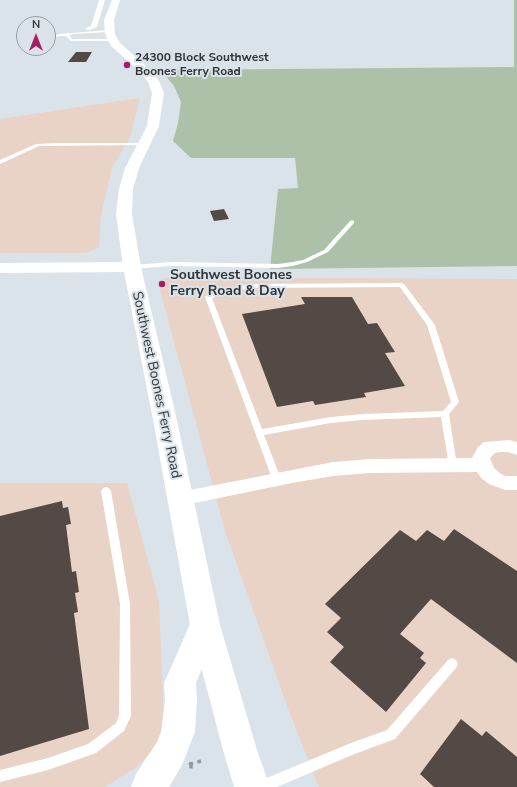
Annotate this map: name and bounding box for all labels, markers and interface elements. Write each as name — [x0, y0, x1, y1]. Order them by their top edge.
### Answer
north arrow — [16, 16, 56, 56]
text: N — [32, 17, 40, 32]
place label: 24300 Block Southwest Boones Ferry Road — [135, 51, 269, 79]
marker: 24300 Block Southwest Boones Ferry Road — [122, 60, 132, 70]
place label: Southwest Boones Ferry Road & Day — [170, 268, 292, 300]
marker: Southwest Boones Ferry Road & Day — [157, 279, 167, 289]
street label: Southwest Boones Ferry Road — [128, 290, 184, 480]

